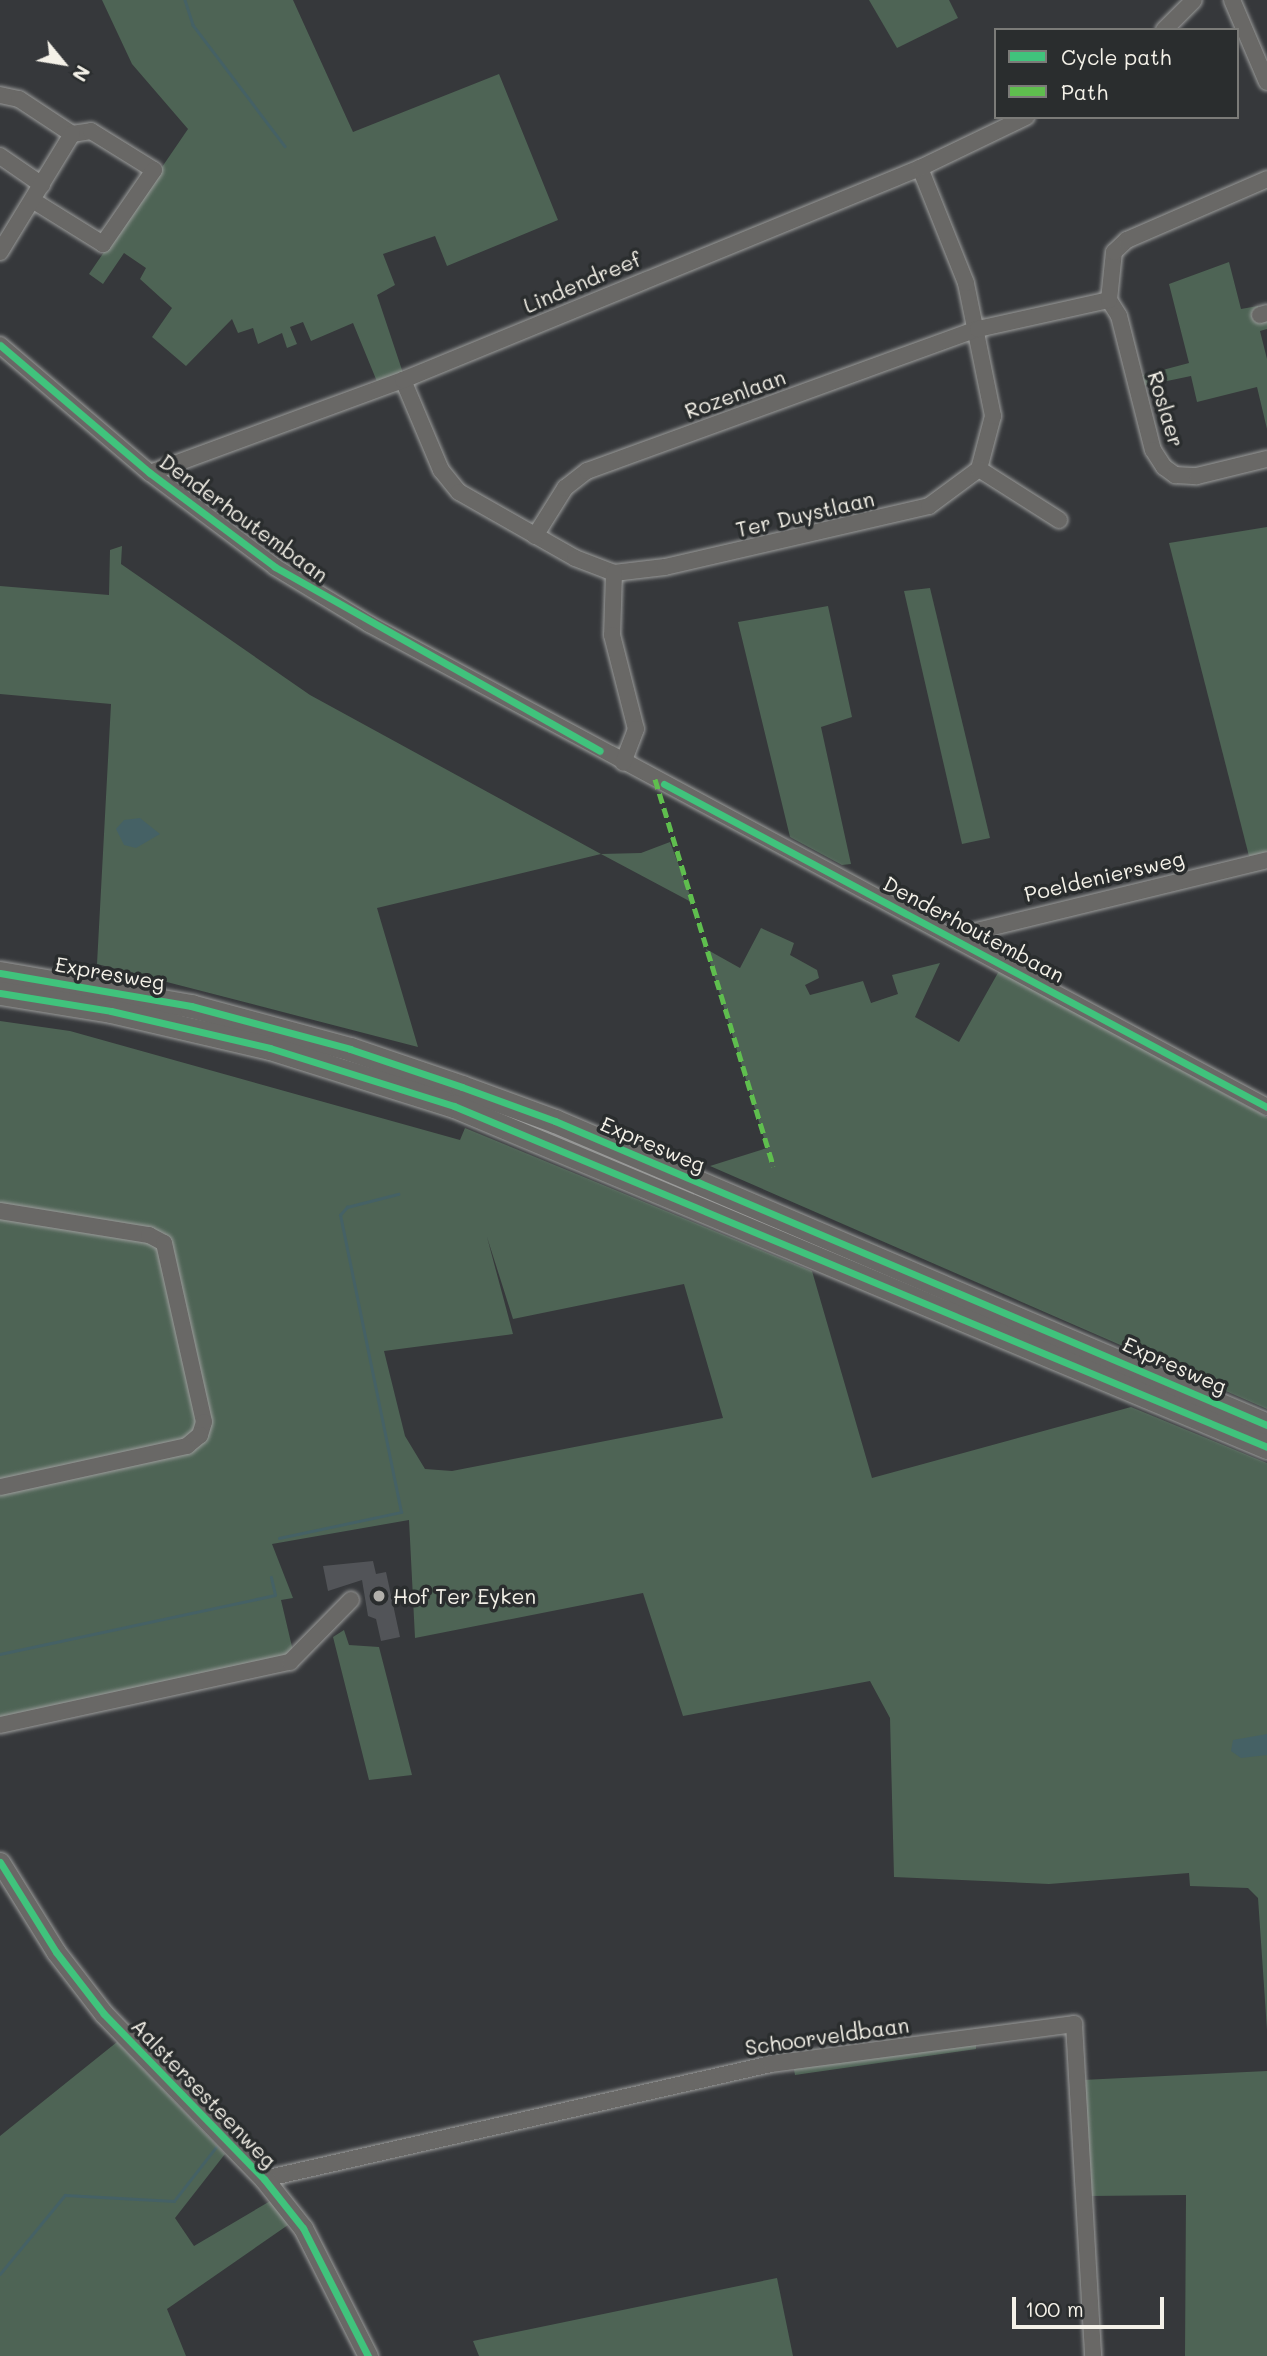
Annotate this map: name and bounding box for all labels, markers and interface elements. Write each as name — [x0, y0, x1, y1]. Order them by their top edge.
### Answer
north arrow — [28, 28, 98, 98]
legend — [994, 28, 1239, 119]
text: Cycle path — [1061, 43, 1171, 70]
text: N — [67, 61, 96, 86]
text: Path — [1061, 78, 1108, 105]
street label: Lindendreef — [520, 246, 644, 318]
street label: Rozenlaan — [681, 364, 789, 424]
street label: Roslaer — [1143, 368, 1189, 450]
street label: Denderhoutembaan — [155, 448, 333, 588]
street label: Ter Duystlaan — [733, 486, 877, 542]
street label: Poeldeniersweg — [1022, 845, 1186, 907]
street label: Denderhoutembaan — [879, 870, 1069, 988]
street label: Expresweg — [53, 951, 167, 995]
street label: Expresweg — [597, 1111, 709, 1177]
street label: Expresweg — [1119, 1331, 1231, 1399]
place label: Hof Ter Eyken — [393, 1583, 536, 1609]
marker: Hof Ter Eyken — [371, 1588, 387, 1604]
street label: Schoorveldbaan — [743, 2012, 911, 2060]
street label: Aalstersesteenweg — [126, 2013, 282, 2173]
scale bar — [1015, 2282, 1167, 2326]
text: 100 m — [1025, 2295, 1084, 2322]

